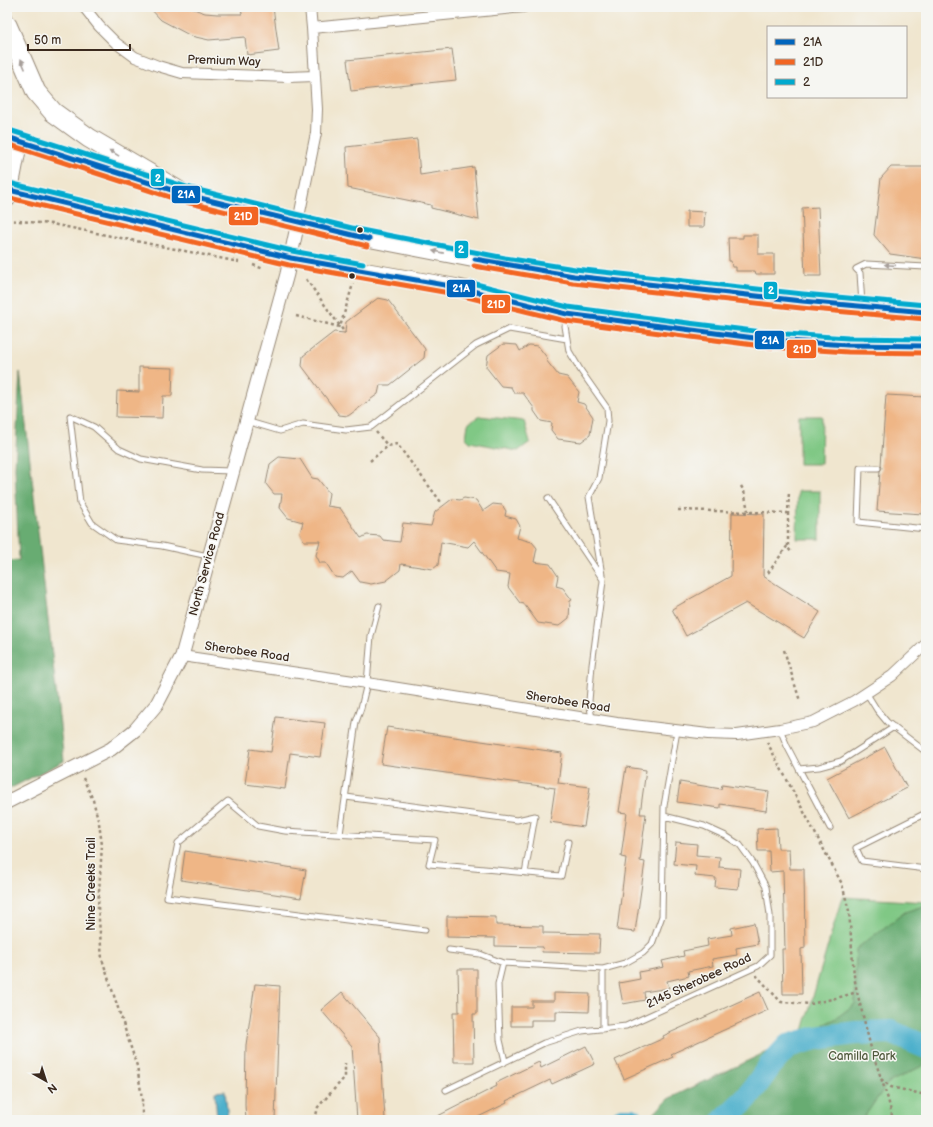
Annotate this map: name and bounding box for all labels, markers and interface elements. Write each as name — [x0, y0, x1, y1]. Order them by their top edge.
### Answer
scale bar — [28, 26, 130, 52]
legend — [767, 26, 907, 98]
text: 50 m — [34, 33, 61, 48]
text: 21A — [803, 35, 823, 50]
street label: Premium Way — [187, 52, 261, 70]
text: 21D — [803, 55, 824, 70]
one-way arrow — [20, 59, 26, 70]
text: 2 — [803, 75, 810, 90]
one-way arrow — [108, 149, 120, 156]
line badge: 2 — [150, 168, 165, 187]
text: 2 — [155, 172, 162, 185]
line badge: 21A — [171, 185, 201, 204]
text: 21A — [177, 188, 195, 201]
line badge: 21D — [228, 206, 259, 226]
text: 21D — [234, 210, 253, 223]
unlabelled marker — [355, 225, 365, 235]
line badge: 2 — [454, 240, 469, 259]
text: 2 — [458, 243, 465, 256]
one-way arrow — [432, 249, 444, 255]
one-way arrow — [884, 262, 896, 269]
unlabelled marker — [347, 271, 357, 281]
line badge: 21A — [446, 279, 476, 298]
line badge: 2 — [763, 281, 778, 300]
text: 21A — [452, 282, 470, 295]
text: 2 — [768, 284, 775, 297]
line badge: 21D — [481, 294, 511, 314]
text: 21D — [487, 298, 506, 311]
line badge: 21A — [754, 330, 785, 350]
text: 21A — [761, 334, 779, 347]
line badge: 21D — [786, 339, 817, 359]
text: 21D — [793, 343, 812, 356]
street label: North Service Road — [186, 510, 228, 617]
street label: Sherobee Road — [204, 639, 290, 665]
street label: Sherobee Road — [525, 688, 611, 716]
street label: Nine Creeks Trail — [84, 837, 99, 931]
street label: 2145 Sherobee Road — [644, 950, 754, 1012]
park label: Camilla Park — [828, 1049, 896, 1064]
north arrow — [26, 1061, 66, 1101]
text: N — [45, 1081, 59, 1096]

